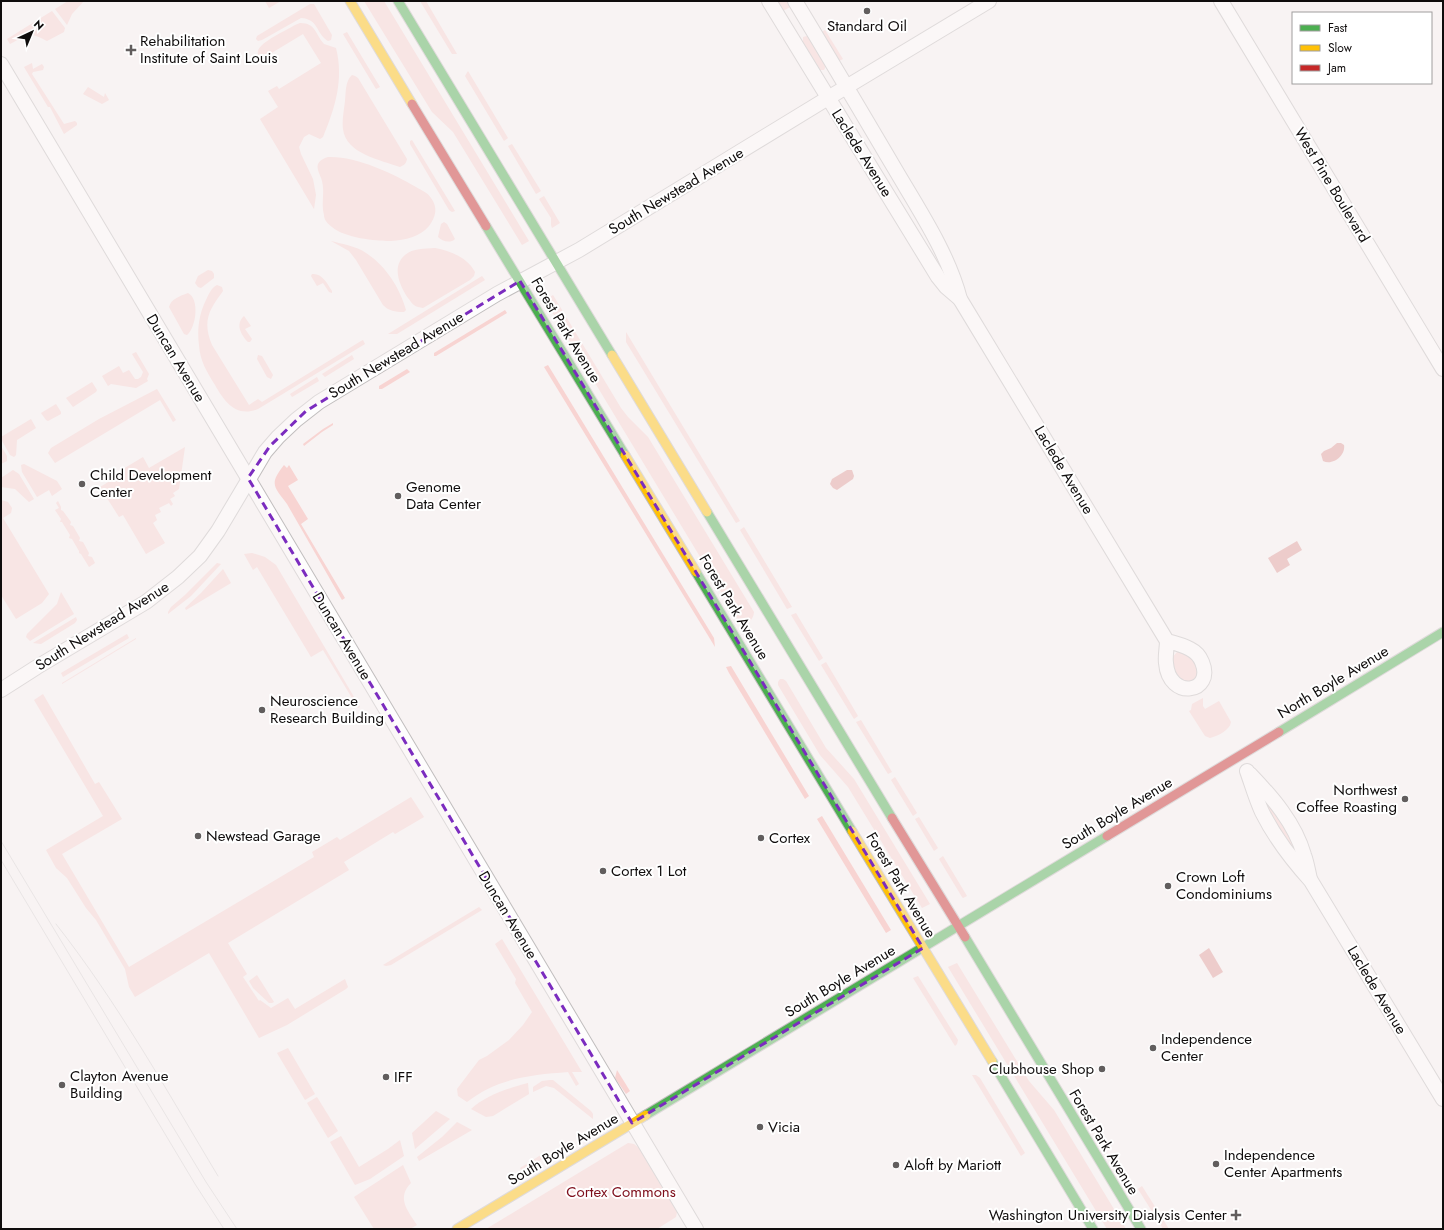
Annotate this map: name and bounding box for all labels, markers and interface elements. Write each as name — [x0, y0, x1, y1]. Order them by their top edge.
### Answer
marker: Standard Oil — [862, 6, 872, 16]
north arrow — [12, 12, 52, 52]
legend — [1292, 12, 1432, 84]
place label: Standard Oil — [827, 15, 907, 37]
text: N — [30, 16, 48, 34]
text: Fast — [1328, 19, 1347, 37]
place label: Rehabilitation Institute of Saint Louis — [140, 30, 277, 69]
text: Slow — [1328, 39, 1353, 57]
marker: Rehabilitation Institute of Saint Louis — [125, 44, 137, 56]
text: Jam — [1326, 59, 1346, 77]
street label: Laclede Avenue — [826, 105, 898, 201]
street label: West Pine Boulevard — [1289, 123, 1375, 247]
street label: South Newstead Avenue — [604, 142, 748, 240]
street label: Forest Park Avenue — [526, 273, 606, 387]
street label: South Newstead Avenue — [324, 306, 468, 404]
street label: Duncan Avenue — [141, 310, 211, 407]
street label: Laclede Avenue — [1029, 422, 1099, 519]
place label: Child Development Center — [90, 464, 212, 503]
place label: Genome Data Center — [406, 476, 482, 515]
marker: Child Development Center — [77, 479, 87, 489]
marker: Genome Data Center — [393, 491, 403, 501]
street label: Forest Park Avenue — [694, 550, 774, 664]
street label: South Newstead Avenue — [31, 576, 173, 676]
street label: Duncan Avenue — [307, 588, 377, 685]
street label: North Boyle Avenue — [1273, 640, 1393, 724]
place label: Neuroscience Research Building — [270, 690, 384, 729]
marker: Neuroscience Research Building — [257, 705, 267, 715]
street label: South Boyle Avenue — [1058, 771, 1177, 855]
place label: Northwest Coffee Roasting — [1296, 779, 1397, 818]
marker: Northwest Coffee Roasting — [1400, 794, 1410, 804]
place label: Newstead Garage — [206, 825, 321, 847]
place label: Cortex — [769, 827, 811, 849]
street label: Forest Park Avenue — [861, 828, 941, 942]
marker: Newstead Garage — [193, 831, 203, 841]
marker: Cortex — [756, 833, 766, 843]
place label: Cortex 1 Lot — [611, 860, 687, 882]
marker: Cortex 1 Lot — [598, 866, 608, 876]
place label: Crown Loft Condominiums — [1176, 866, 1272, 905]
street label: Duncan Avenue — [473, 867, 543, 964]
marker: Crown Loft Condominiums — [1163, 881, 1173, 891]
street label: South Boyle Avenue — [781, 939, 900, 1023]
street label: Laclede Avenue — [1342, 942, 1412, 1039]
place label: Independence Center — [1161, 1028, 1252, 1067]
marker: Independence Center — [1148, 1043, 1158, 1053]
place label: Clubhouse Shop — [989, 1058, 1094, 1080]
marker: Clubhouse Shop — [1097, 1064, 1107, 1074]
place label: Clayton Avenue Building — [70, 1065, 169, 1104]
place label: IFF — [394, 1066, 413, 1088]
marker: IFF — [381, 1072, 391, 1082]
marker: Clayton Avenue Building — [57, 1080, 67, 1090]
street label: Forest Park Avenue — [1064, 1085, 1144, 1199]
street label: South Boyle Avenue — [504, 1107, 623, 1191]
place label: Vicia — [768, 1116, 800, 1138]
marker: Vicia — [755, 1122, 765, 1132]
place label: Independence Center Apartments — [1224, 1144, 1342, 1183]
place label: Aloft by Mariott — [904, 1154, 1002, 1176]
marker: Independence Center Apartments — [1211, 1159, 1221, 1169]
marker: Aloft by Mariott — [891, 1160, 901, 1170]
park label: Cortex Commons — [566, 1181, 676, 1203]
place label: Washington University Dialysis Center — [989, 1204, 1228, 1226]
marker: Washington University Dialysis Center — [1230, 1209, 1242, 1221]

